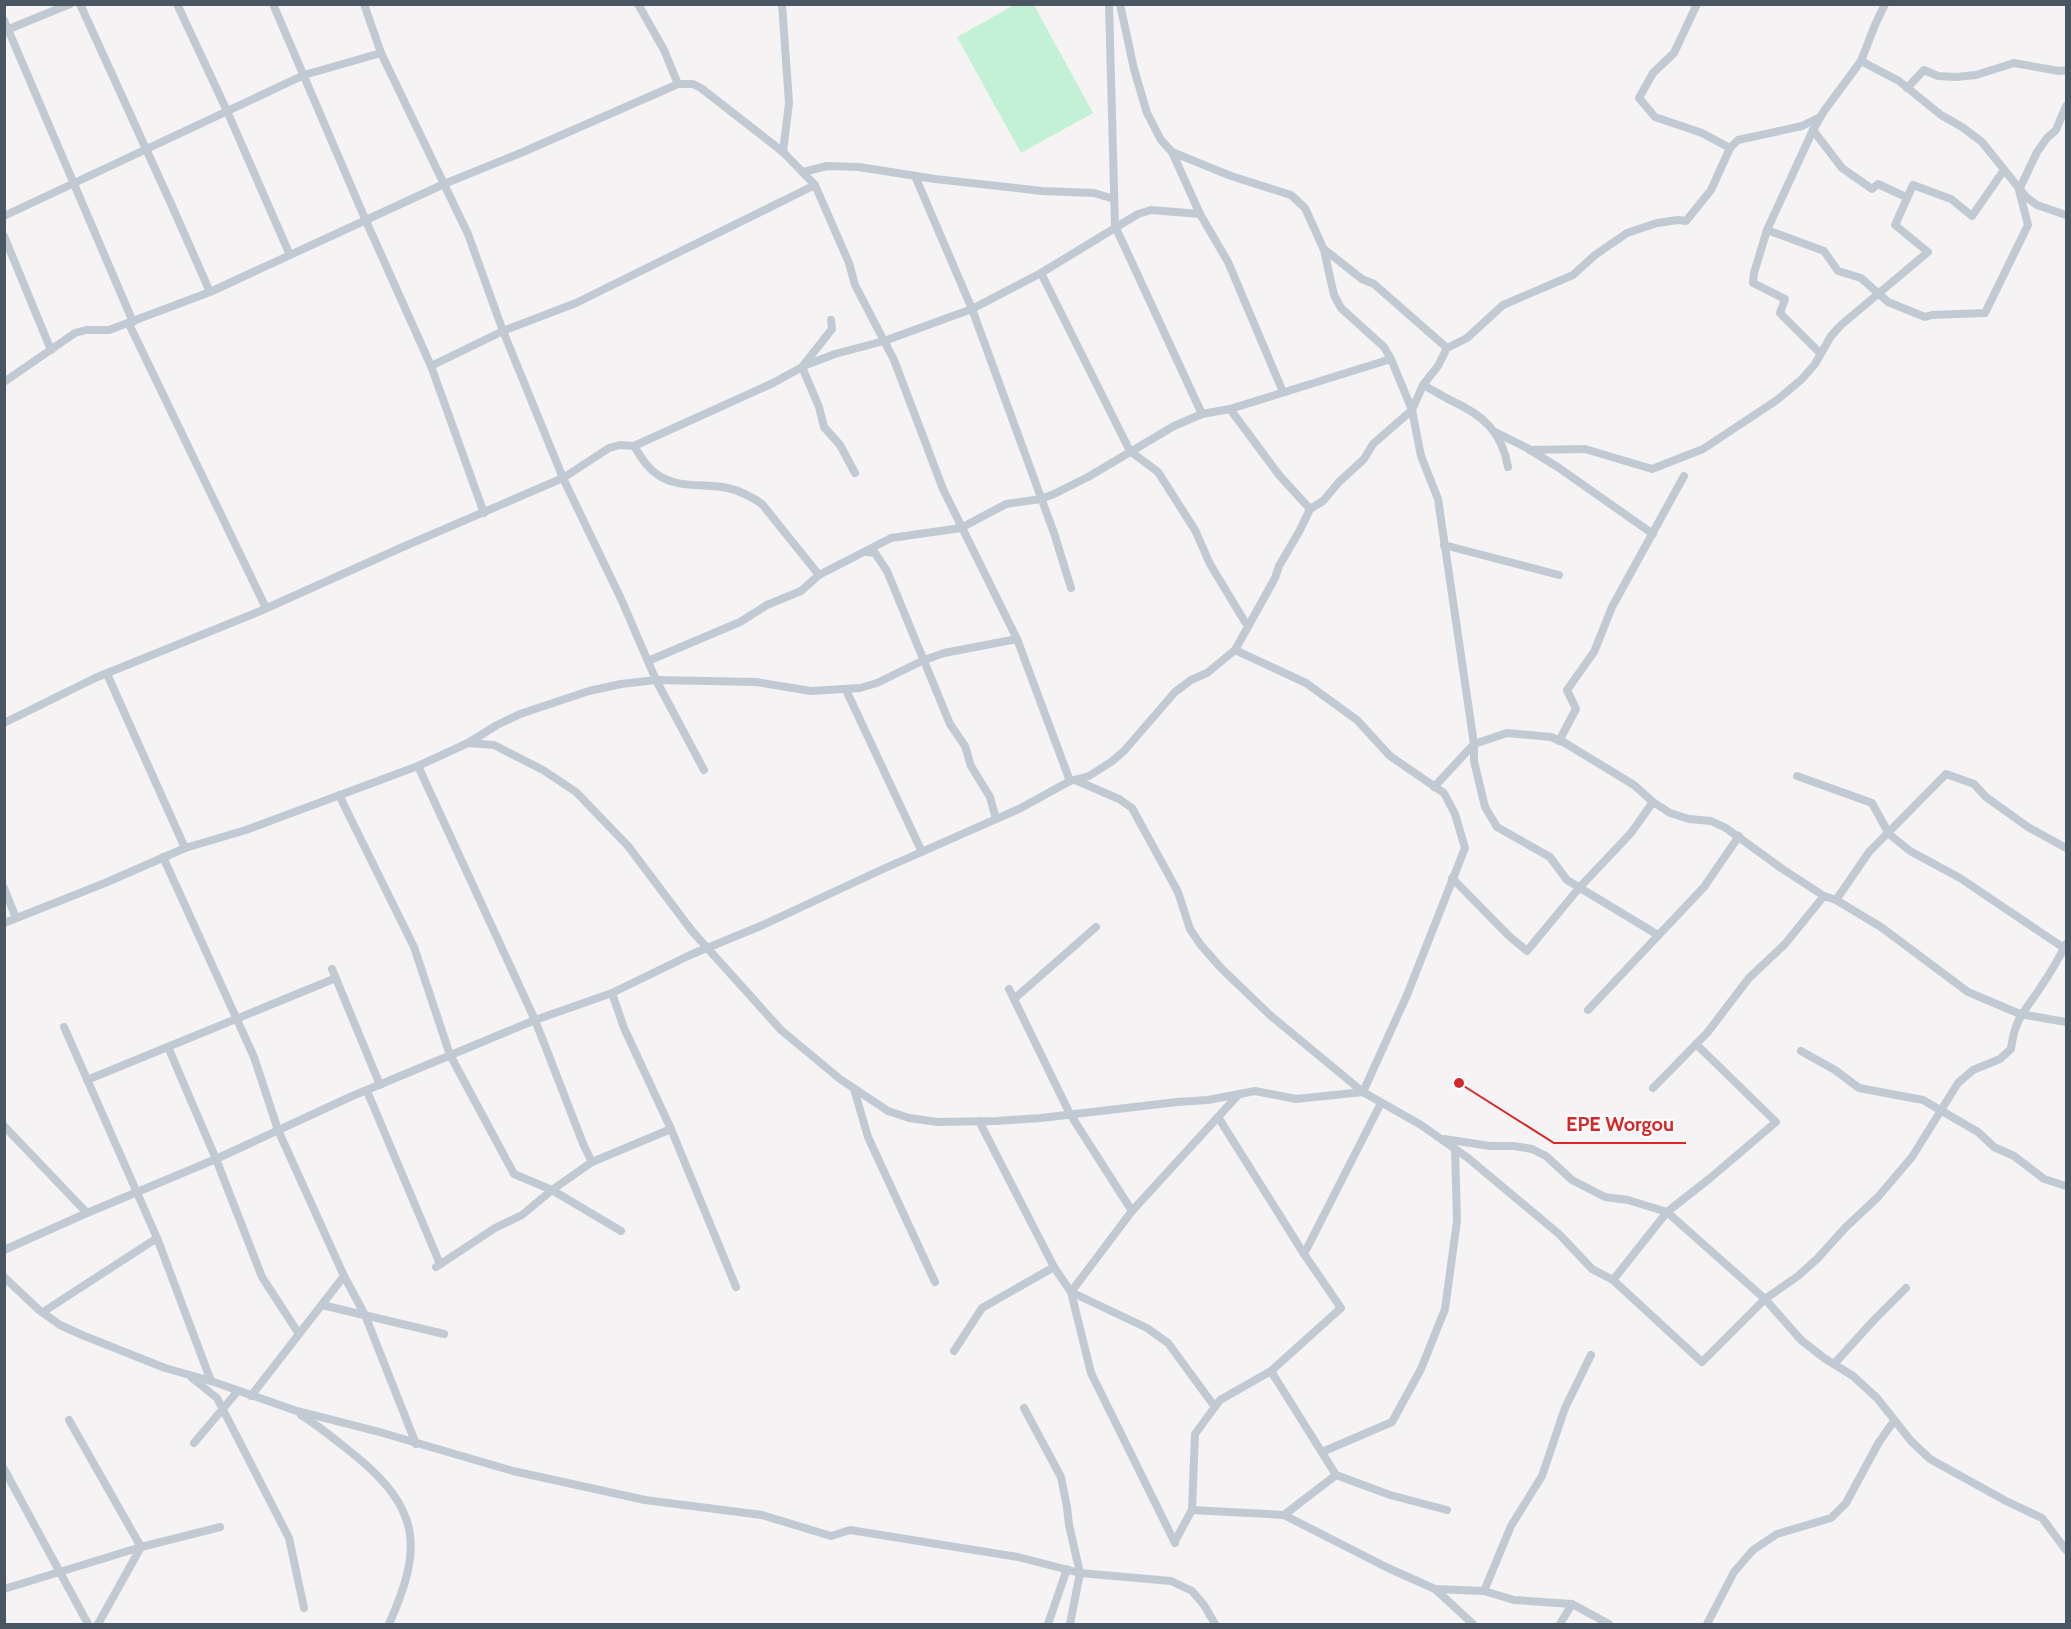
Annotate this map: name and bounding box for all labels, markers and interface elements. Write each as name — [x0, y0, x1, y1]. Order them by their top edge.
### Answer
callout: EPE Worgou — [1554, 1105, 1686, 1143]
text: EPE Worgou — [1566, 1112, 1674, 1136]

